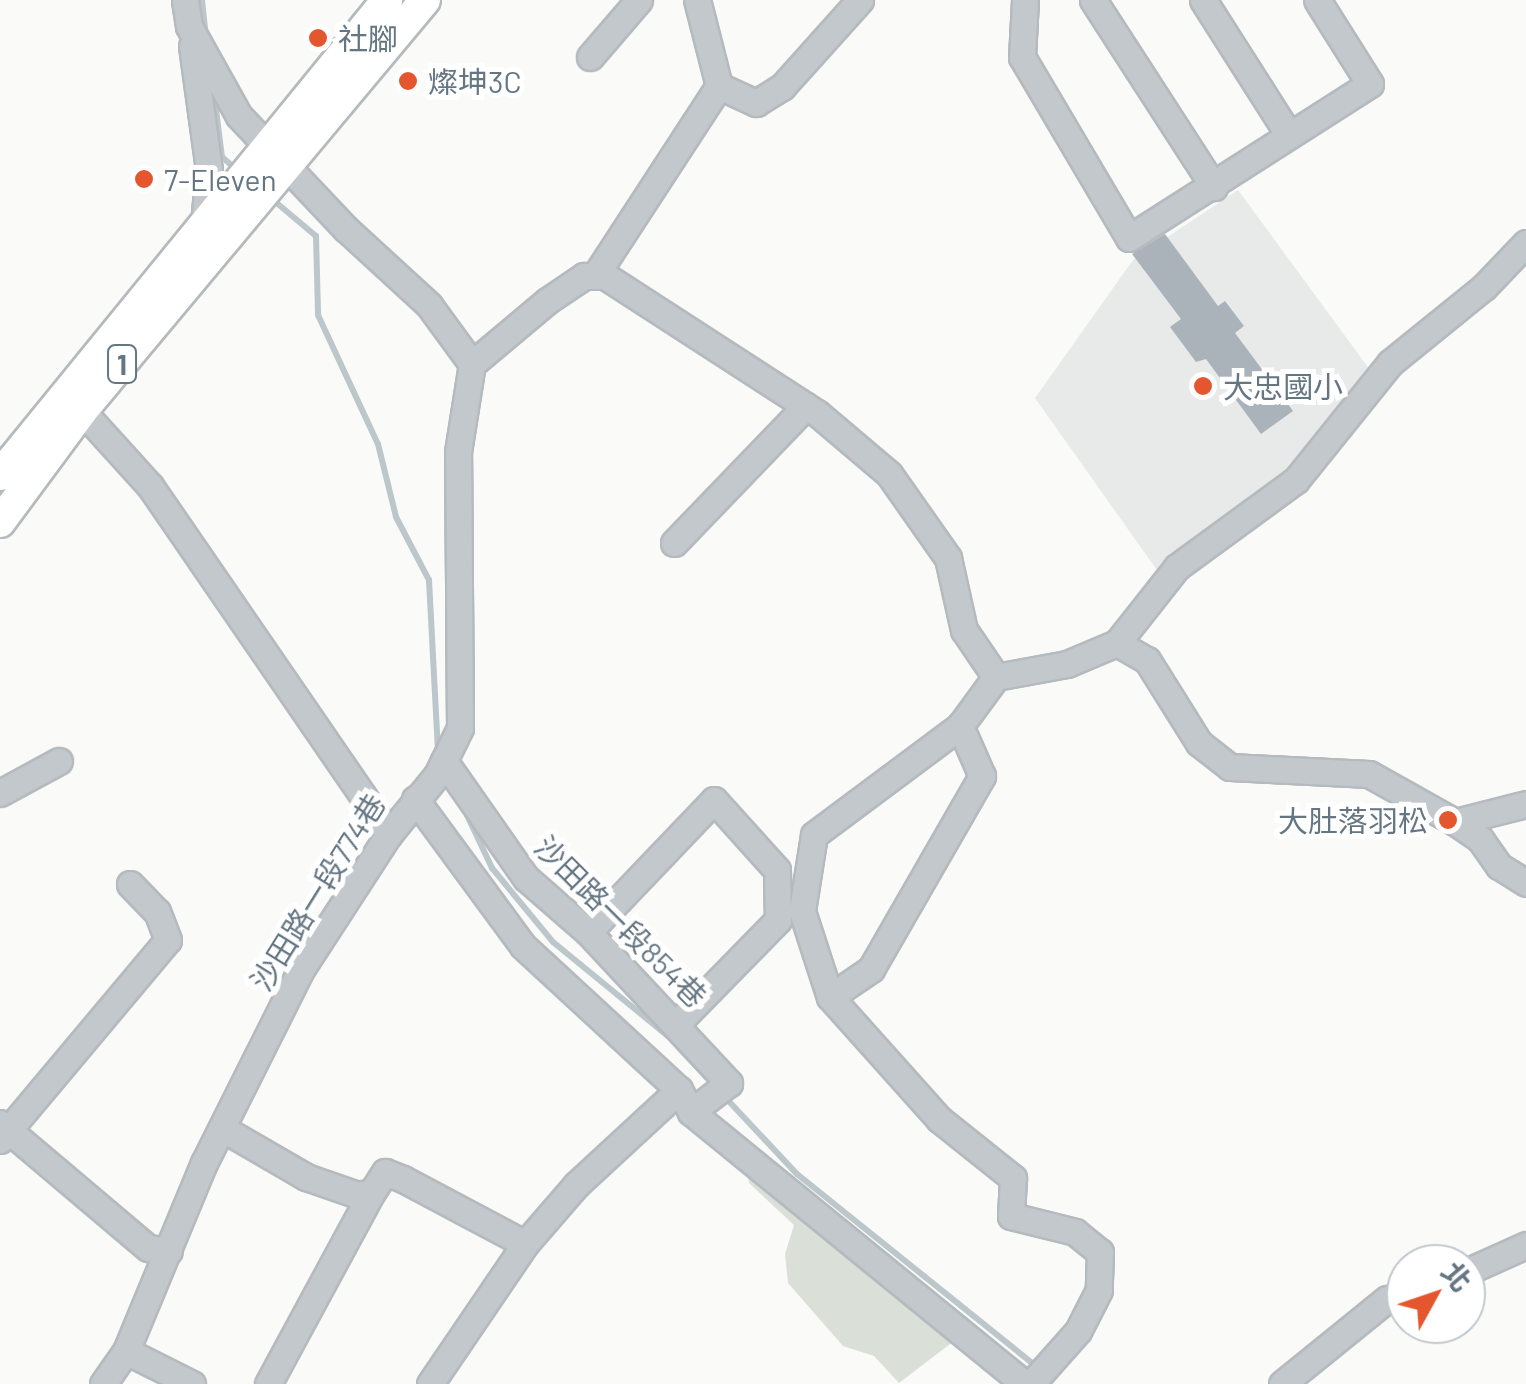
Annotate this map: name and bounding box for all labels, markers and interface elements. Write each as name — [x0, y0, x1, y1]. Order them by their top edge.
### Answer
place label: 社腳 — [338, 20, 398, 56]
marker: 社腳 — [307, 27, 329, 49]
place label: 燦坤3C — [428, 63, 522, 99]
marker: 燦坤3C — [397, 70, 419, 92]
place label: 7-Eleven — [164, 161, 277, 197]
marker: 7-Eleven — [133, 168, 155, 190]
road number: 1 — [107, 341, 137, 387]
place label: 大忠國小 — [1223, 368, 1343, 404]
marker: 大忠國小 — [1192, 375, 1214, 397]
street label: 沙田路一段774巷 — [242, 787, 392, 997]
place label: 大肚落羽松 — [1278, 802, 1428, 838]
marker: 大肚落羽松 — [1437, 809, 1459, 831]
street label: 沙田路一段854巷 — [528, 828, 714, 1014]
north arrow — [1386, 1244, 1486, 1344]
text: 北 — [1435, 1254, 1479, 1298]

